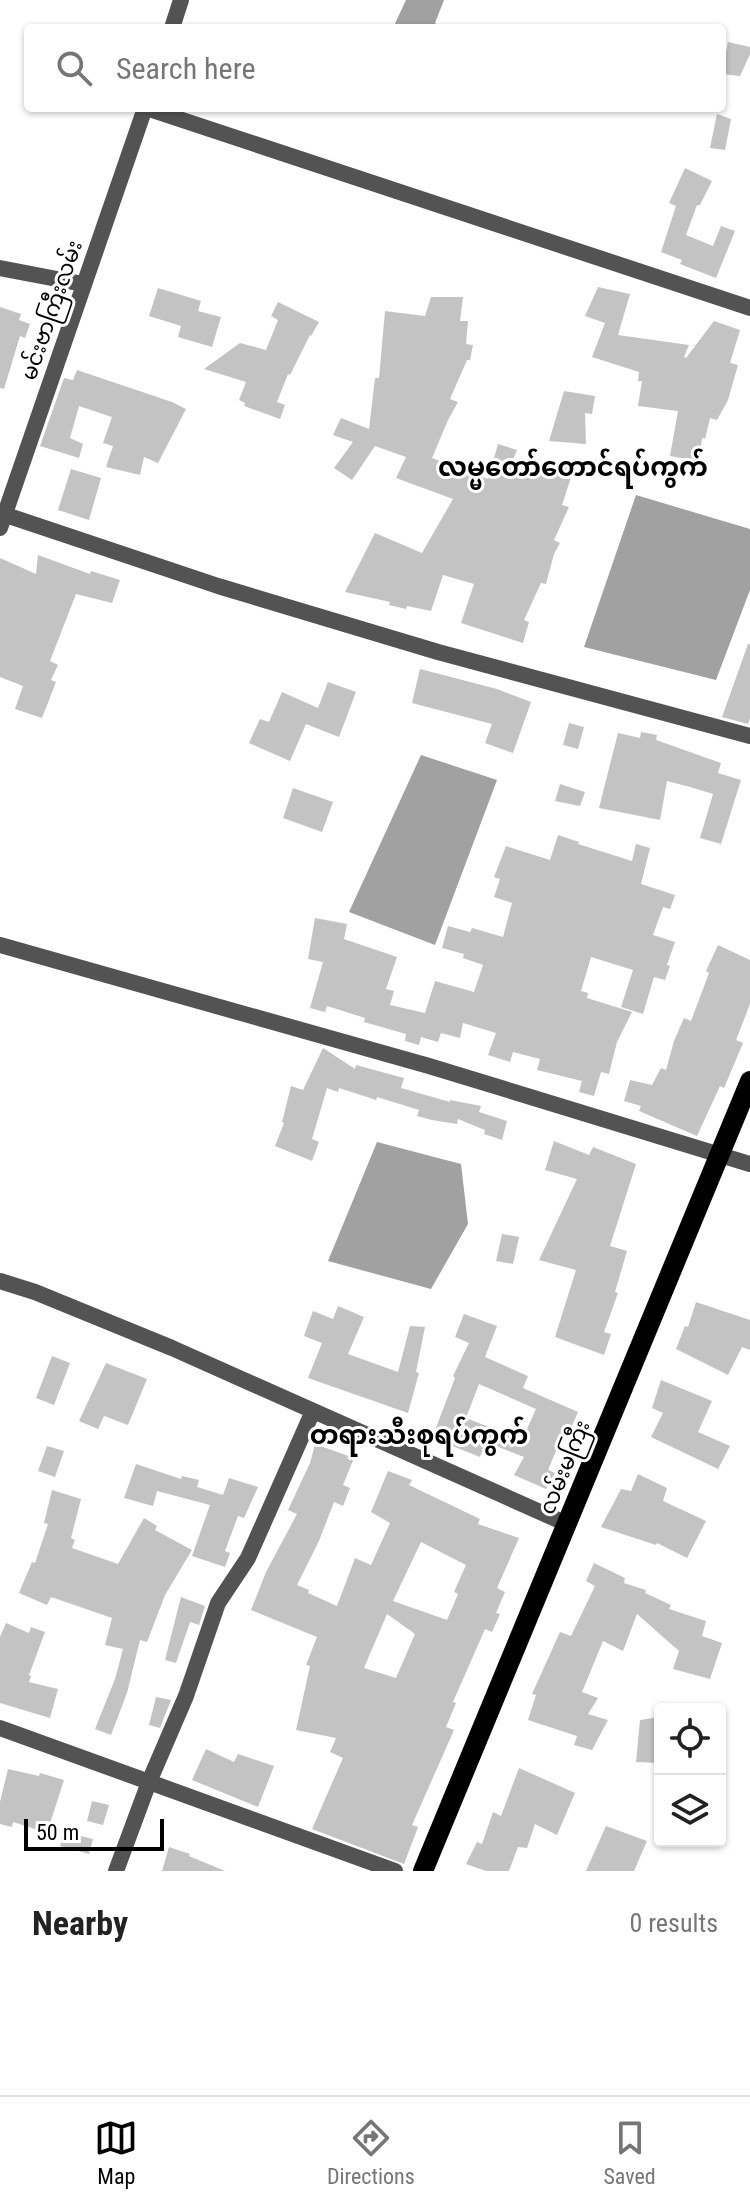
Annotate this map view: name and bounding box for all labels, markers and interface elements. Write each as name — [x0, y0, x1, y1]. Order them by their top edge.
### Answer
search box — [24, 24, 726, 112]
icon: search — [52, 46, 96, 90]
text: Search here — [116, 51, 256, 86]
street label: မင်းဗာကြီးလမ်း — [13, 236, 92, 385]
district label: လမ္မတော်တောင်ရပ်ကွက် — [438, 448, 708, 490]
street label: လမ်းမကြီး — [531, 1415, 599, 1520]
district label: တရားသီးစုရပ်ကွက် — [310, 1416, 528, 1457]
map controls — [654, 1703, 726, 1847]
button: locate — [654, 1703, 726, 1775]
button: layers — [654, 1775, 726, 1847]
scale bar — [24, 1815, 164, 1851]
text: 50 m — [36, 1820, 79, 1845]
text: Nearby — [32, 1903, 128, 1943]
text: 0 results — [629, 1908, 718, 1938]
tab: Map — [94, 2116, 138, 2189]
tab: Directions — [327, 2116, 415, 2189]
tab: Saved — [603, 2116, 656, 2189]

